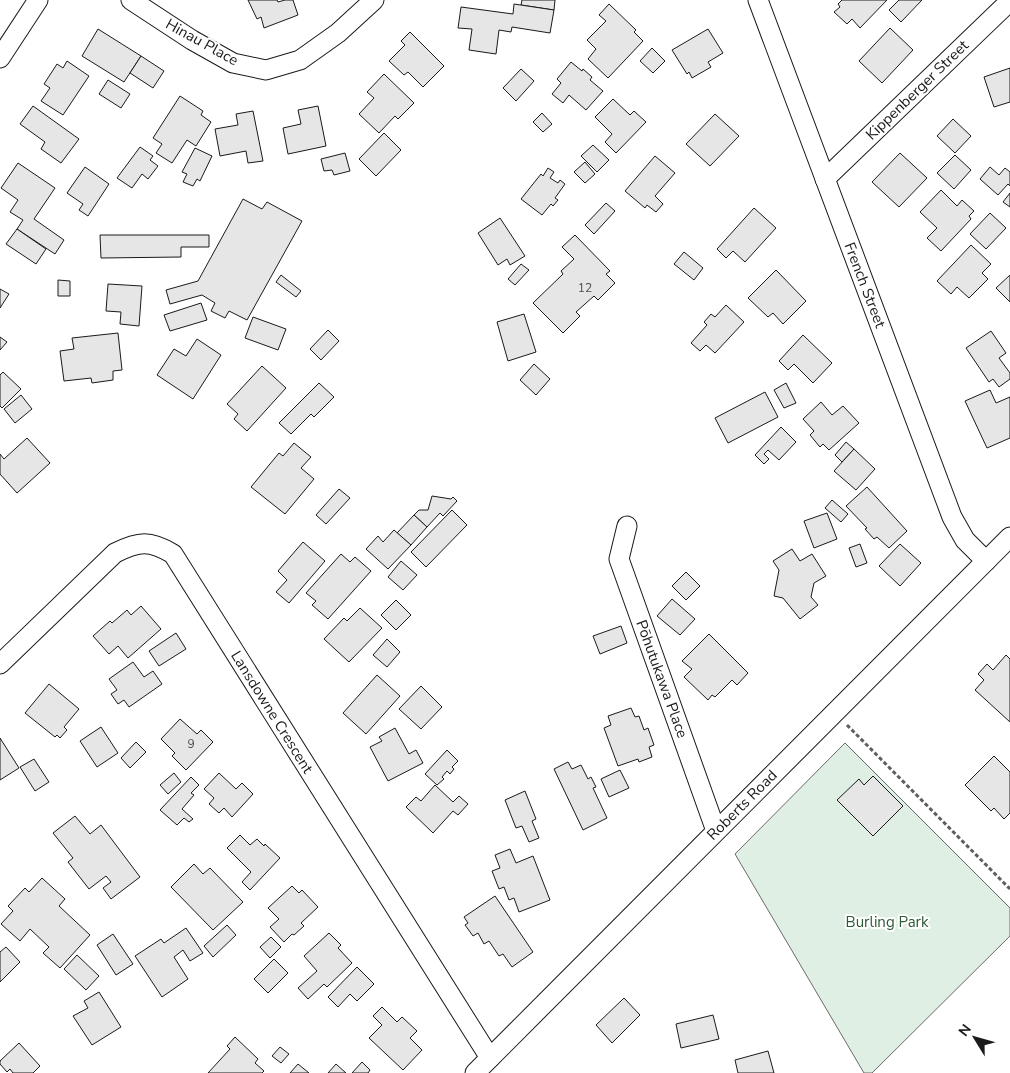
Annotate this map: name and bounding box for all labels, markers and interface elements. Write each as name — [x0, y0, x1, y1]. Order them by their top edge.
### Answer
street label: Hinau Place — [162, 14, 242, 70]
street label: Kippenberger Street — [861, 35, 973, 144]
street label: French Street — [840, 239, 891, 331]
house number: 12 — [578, 280, 592, 296]
street label: Pōhutukawa Place — [631, 617, 693, 741]
street label: Lansdowne Crescent — [226, 647, 318, 778]
house number: 9 — [187, 736, 195, 752]
street label: Roberts Road — [702, 765, 782, 845]
park label: Burling Park — [846, 912, 929, 932]
north arrow — [950, 1013, 1000, 1063]
text: N — [954, 1021, 976, 1040]

